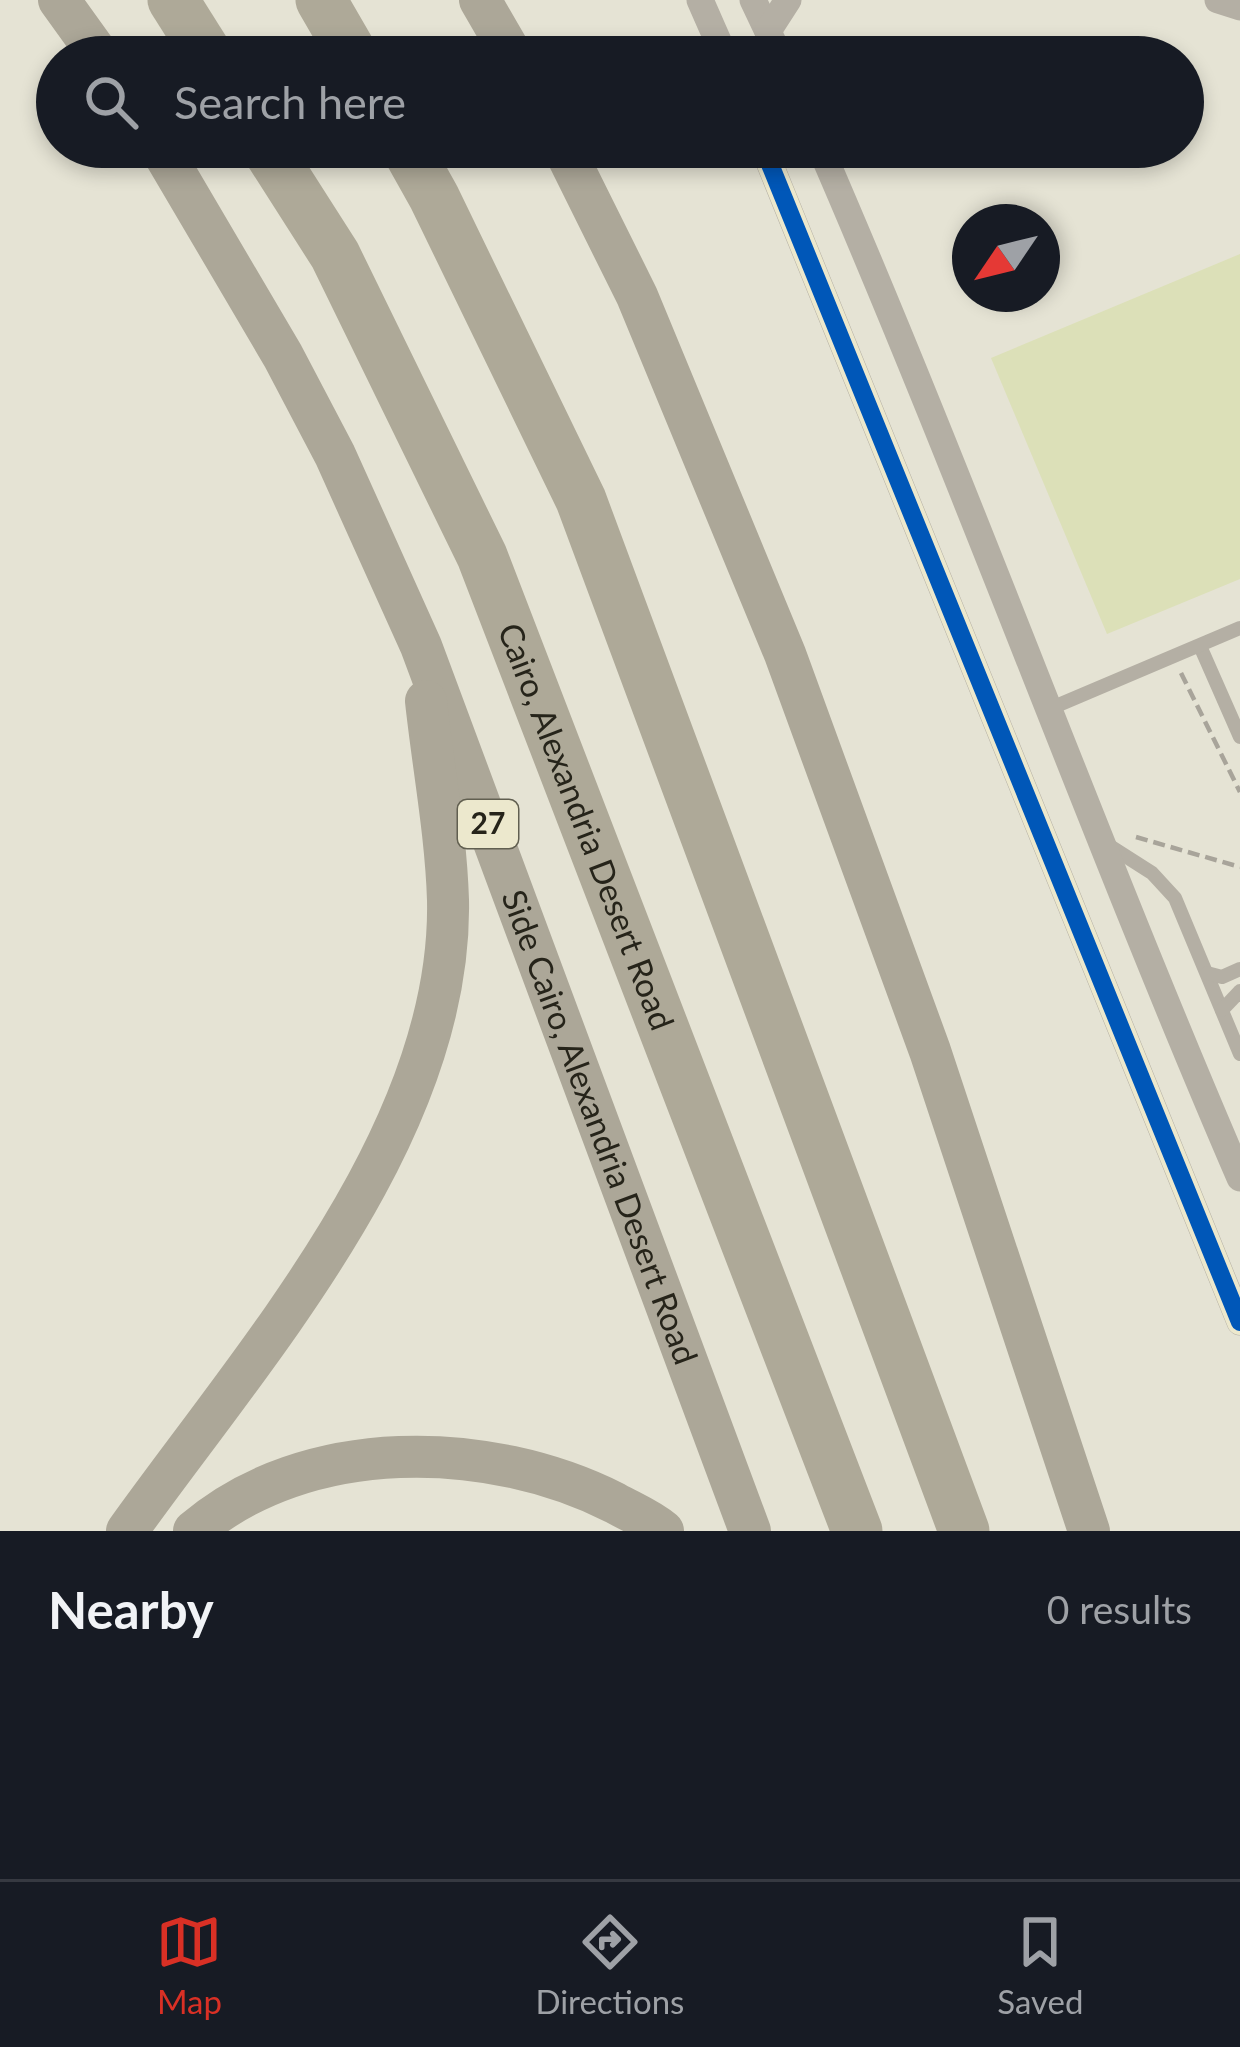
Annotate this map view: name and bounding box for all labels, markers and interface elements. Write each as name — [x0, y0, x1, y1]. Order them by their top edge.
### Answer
search box — [36, 36, 1204, 168]
icon: search — [78, 69, 144, 135]
text: Search here — [174, 75, 406, 129]
north arrow — [952, 204, 1060, 312]
street label: Cairo, Alexandria Desert Road — [491, 617, 683, 1035]
road number: 27 — [458, 800, 518, 848]
street label: Side Cairo, Alexandria Desert Road — [494, 884, 707, 1369]
text: Nearby — [48, 1579, 214, 1640]
text: 0 results — [1047, 1586, 1192, 1632]
tab: Map — [156, 1909, 222, 2021]
tab: Directions — [535, 1909, 684, 2021]
tab: Saved — [997, 1909, 1084, 2021]

